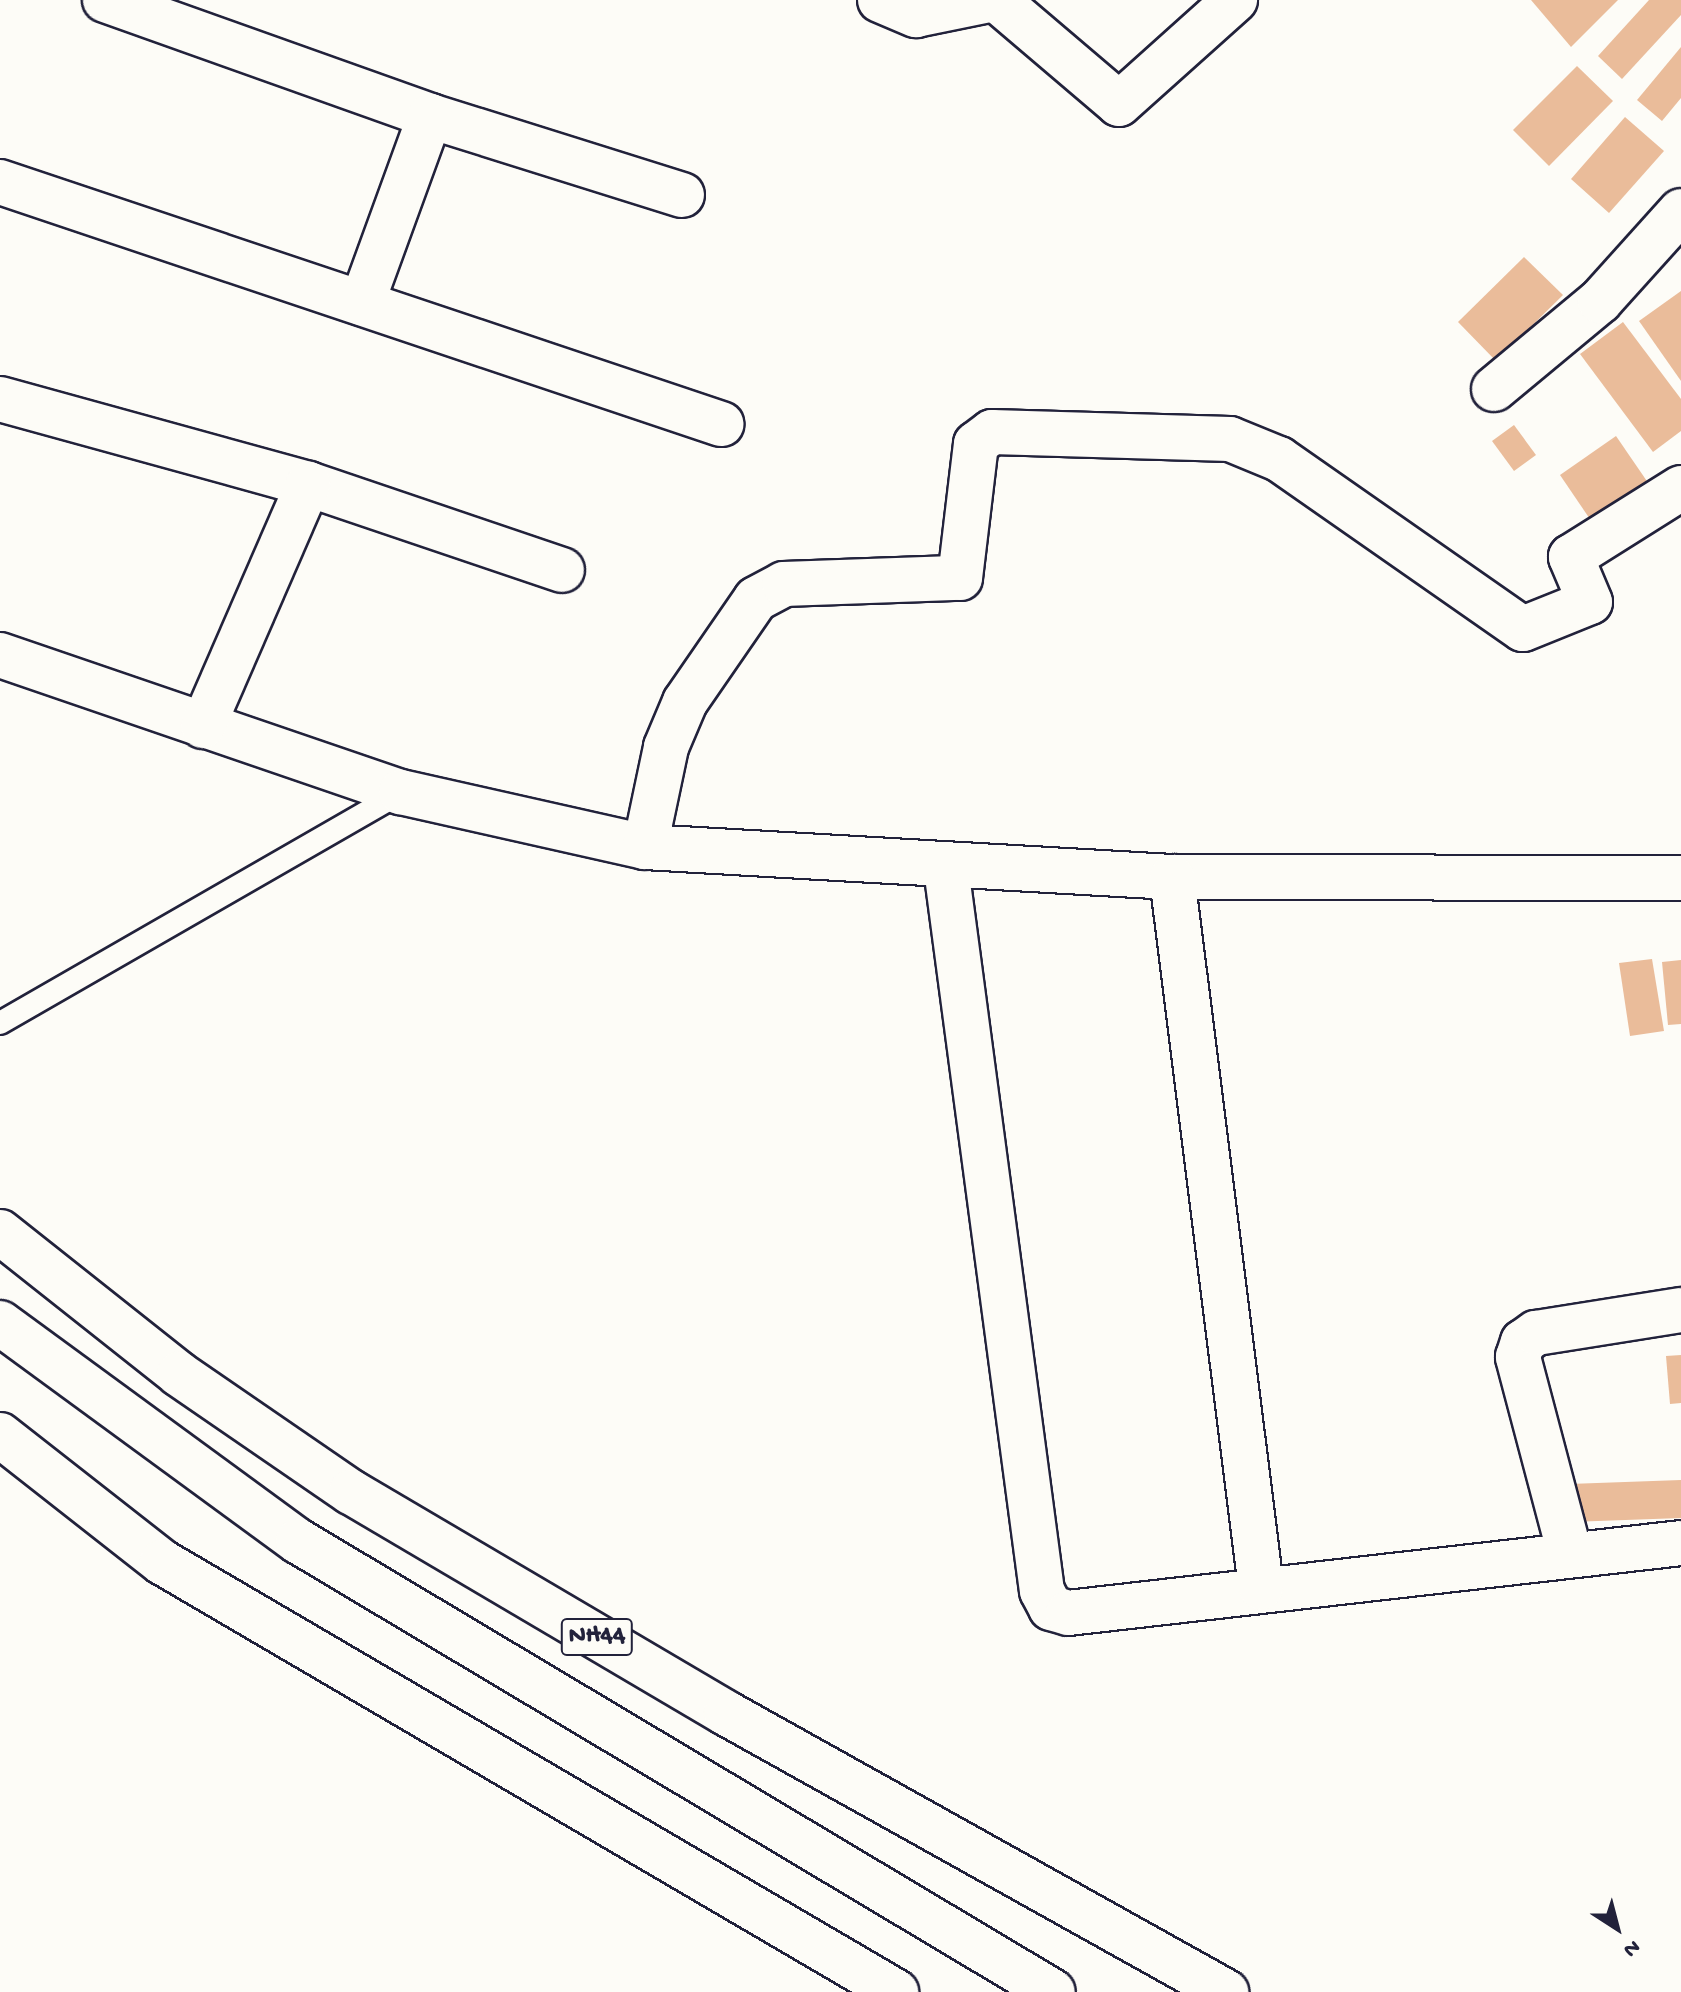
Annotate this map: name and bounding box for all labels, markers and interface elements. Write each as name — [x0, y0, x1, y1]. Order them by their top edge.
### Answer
road number: NH44 — [559, 1615, 635, 1659]
north arrow — [1577, 1888, 1657, 1968]
text: N — [1618, 1933, 1645, 1962]

